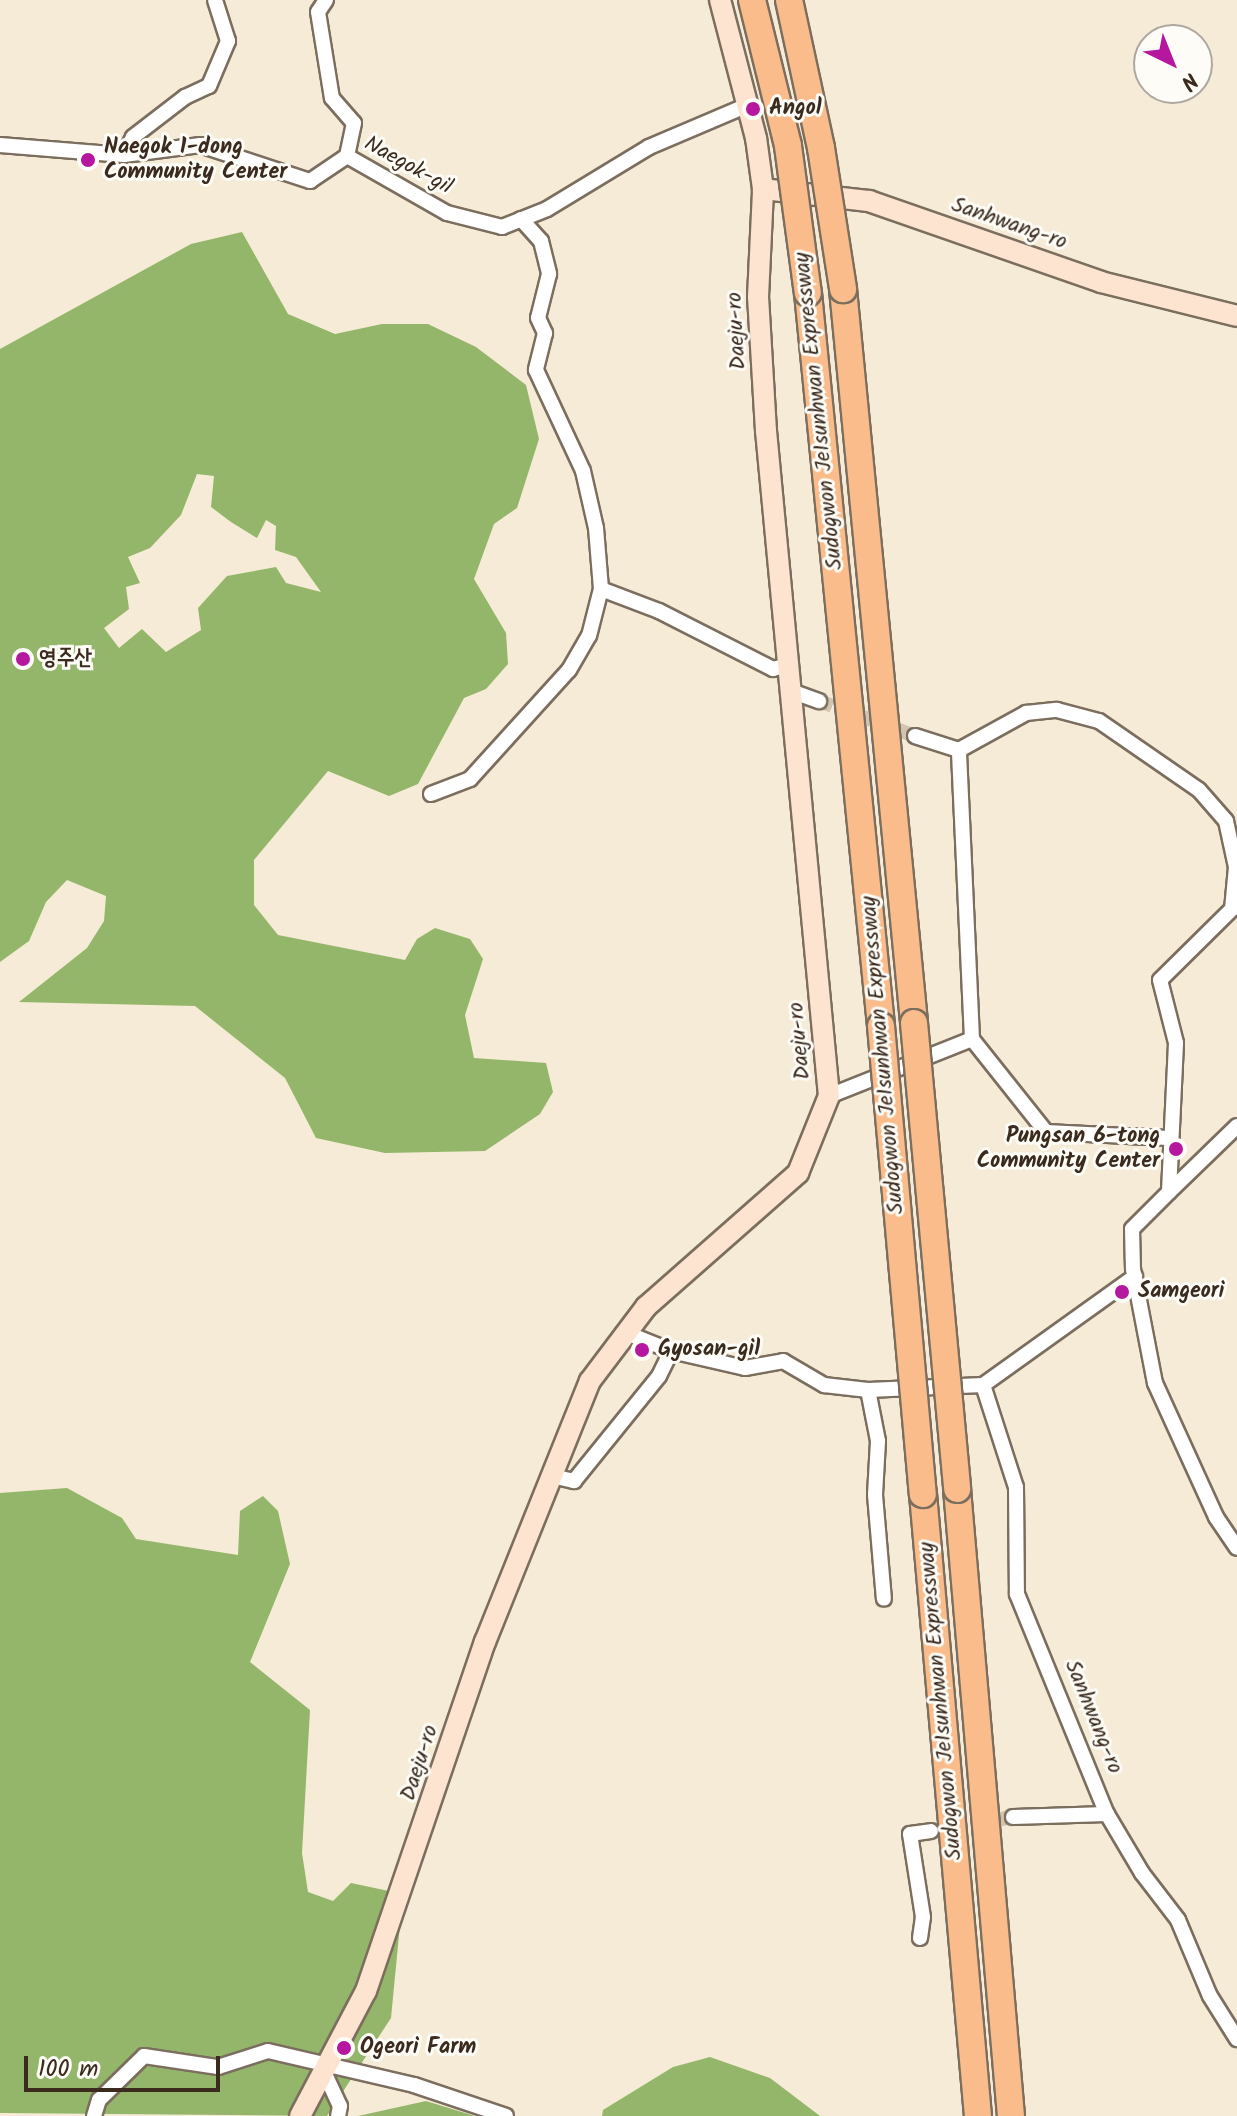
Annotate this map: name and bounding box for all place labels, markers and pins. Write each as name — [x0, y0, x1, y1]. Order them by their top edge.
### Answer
place label: Angol — [769, 96, 822, 122]
marker: Angol — [744, 100, 762, 118]
place label: Naegok 1-dong Community Center — [104, 134, 287, 186]
marker: Naegok 1-dong Community Center — [79, 151, 97, 169]
place label: 영주산 — [39, 646, 92, 672]
marker: 영주산 — [14, 650, 32, 668]
place label: Pungsan 6-tong Community Center — [977, 1123, 1160, 1174]
marker: Pungsan 6-tong Community Center — [1167, 1140, 1185, 1158]
place label: Samgeori — [1138, 1279, 1224, 1305]
marker: Samgeori — [1113, 1283, 1131, 1301]
place label: Gyosan-gil — [658, 1337, 760, 1363]
marker: Gyosan-gil — [633, 1341, 651, 1359]
place label: Ogeori Farm — [360, 2035, 476, 2061]
marker: Ogeori Farm — [335, 2039, 353, 2057]

